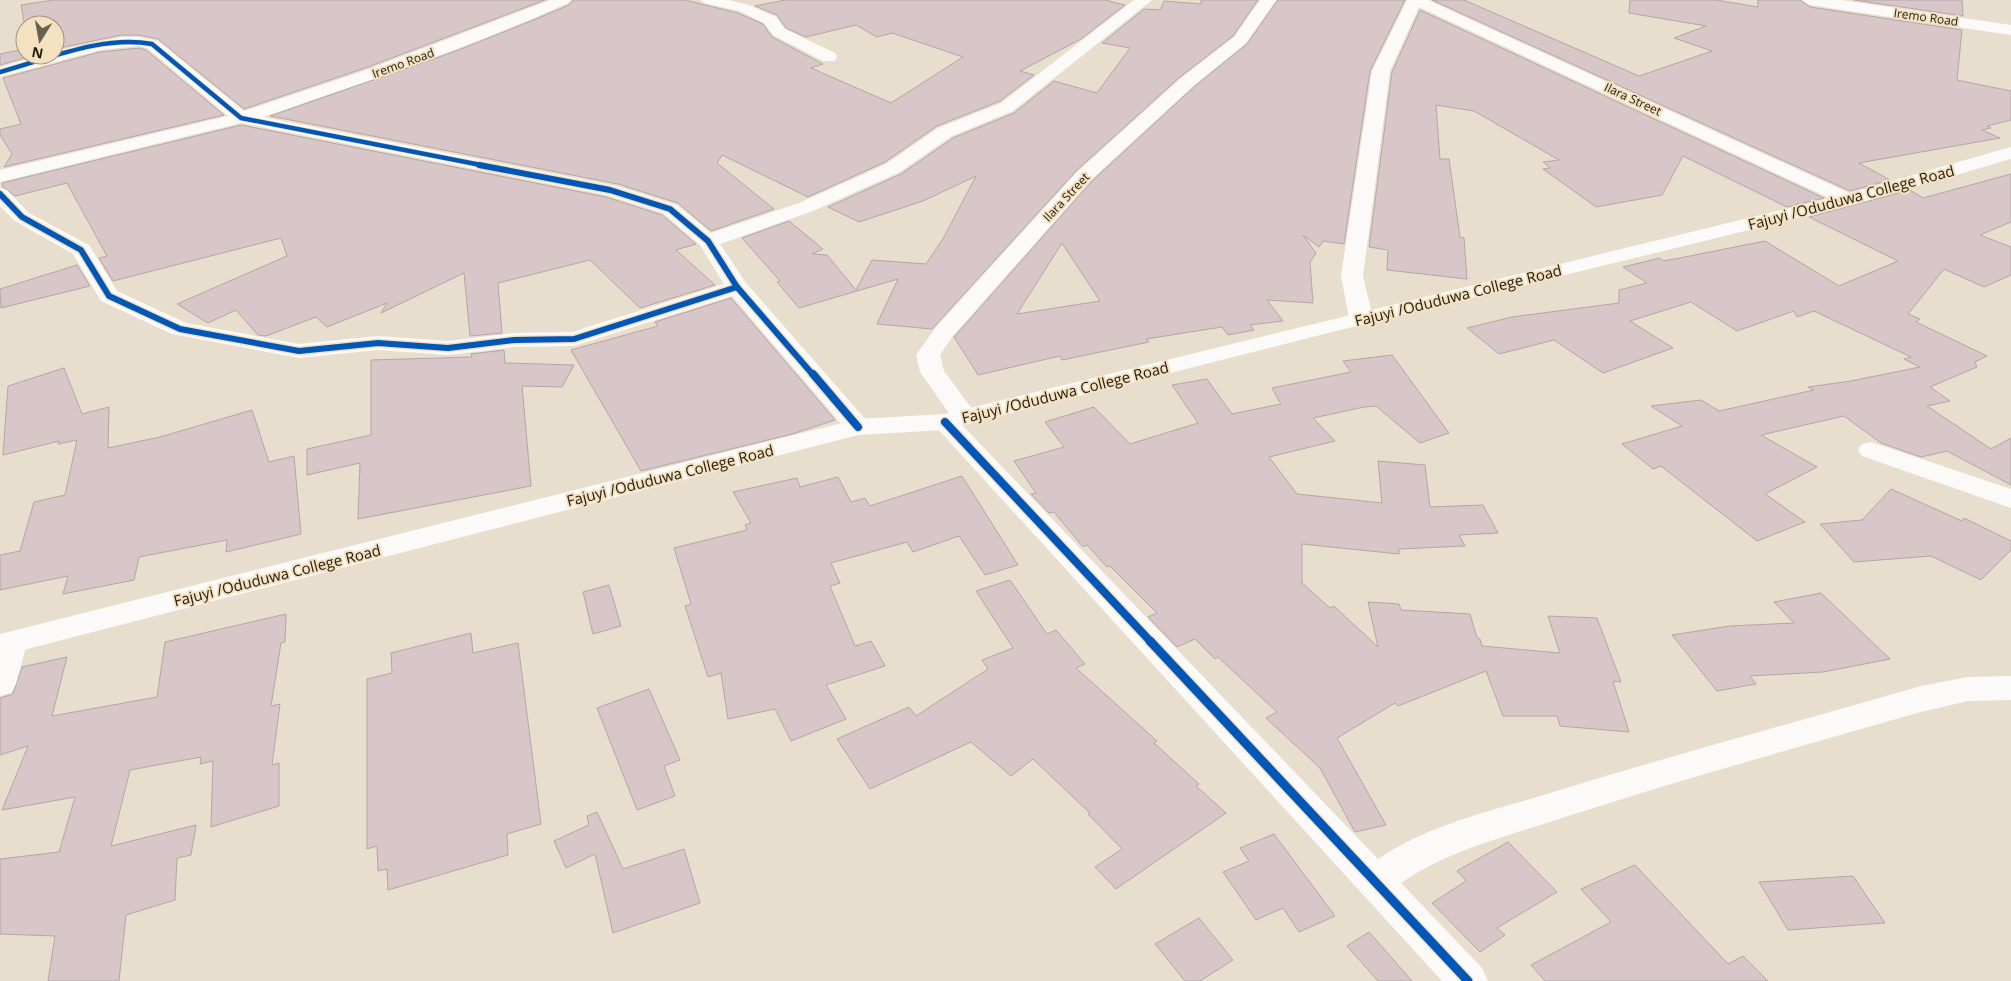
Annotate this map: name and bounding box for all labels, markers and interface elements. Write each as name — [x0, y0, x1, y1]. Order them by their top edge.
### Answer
street label: Iremo Road — [1893, 4, 1959, 30]
north arrow — [15, 15, 65, 65]
text: N — [30, 43, 45, 64]
street label: Iremo Road — [370, 44, 436, 82]
street label: Ilara Street — [1602, 78, 1664, 120]
street label: Fajuyi /Oduduwa College Road — [1746, 160, 1956, 234]
street label: Ilara Street — [1039, 169, 1093, 225]
street label: Fajuyi /Oduduwa College Road — [1352, 260, 1564, 330]
street label: Fajuyi /Oduduwa College Road — [959, 357, 1171, 427]
street label: Fajuyi /Oduduwa College Road — [564, 440, 776, 510]
street label: Fajuyi /Oduduwa College Road — [171, 540, 383, 610]

